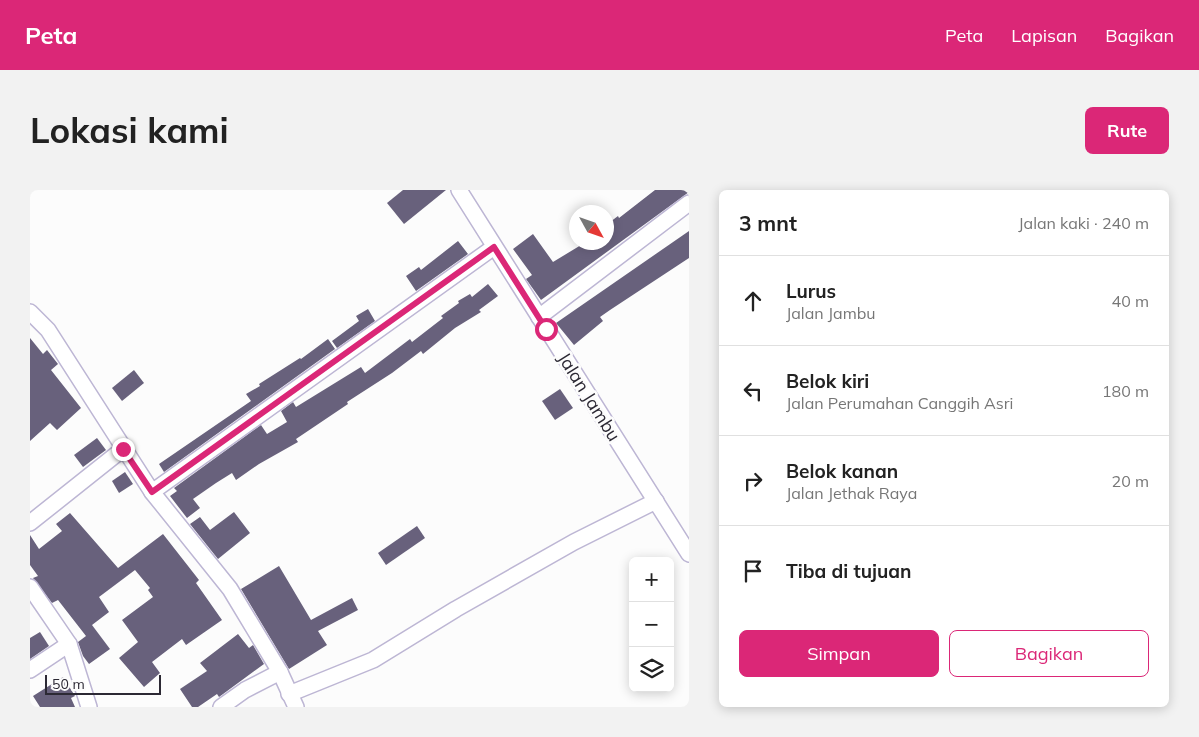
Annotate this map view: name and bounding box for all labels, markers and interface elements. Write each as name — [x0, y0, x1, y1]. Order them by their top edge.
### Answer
text: Peta — [25, 20, 77, 50]
text: Peta — [945, 24, 983, 47]
text: Lapisan — [1011, 24, 1077, 47]
text: Bagikan — [1105, 24, 1174, 47]
button: Rute — [1085, 107, 1169, 154]
text: Lokasi kami — [30, 108, 229, 152]
north arrow — [569, 205, 614, 250]
text: 3 mnt — [739, 210, 797, 236]
text: Jalan kaki · 240 m — [1018, 213, 1149, 233]
text: Lurus — [786, 279, 836, 303]
icon: ahead — [739, 287, 767, 315]
text: 40 m — [1112, 291, 1149, 311]
text: Jalan Jambu — [786, 303, 876, 323]
route start — [535, 318, 558, 341]
street label: Jalan Jambu — [553, 348, 626, 446]
text: Belok kiri — [786, 369, 869, 393]
icon: left — [739, 377, 767, 405]
text: 180 m — [1102, 381, 1149, 401]
text: Jalan Perumahan Canggih Asri — [786, 393, 1013, 413]
route end — [112, 438, 135, 461]
text: Belok kanan — [786, 459, 898, 483]
icon: right — [739, 467, 767, 495]
text: 20 m — [1112, 471, 1149, 491]
text: Jalan Jethak Raya — [786, 483, 917, 503]
map controls — [629, 557, 674, 692]
button: + — [629, 557, 674, 602]
icon: arrive — [739, 557, 767, 585]
text: Tiba di tujuan — [786, 559, 911, 583]
button: − — [629, 602, 674, 647]
button: Simpan — [739, 630, 939, 677]
button: Bagikan — [949, 630, 1149, 677]
button: layers — [629, 647, 674, 692]
scale bar — [45, 672, 161, 695]
text: 50 m — [52, 675, 85, 693]

